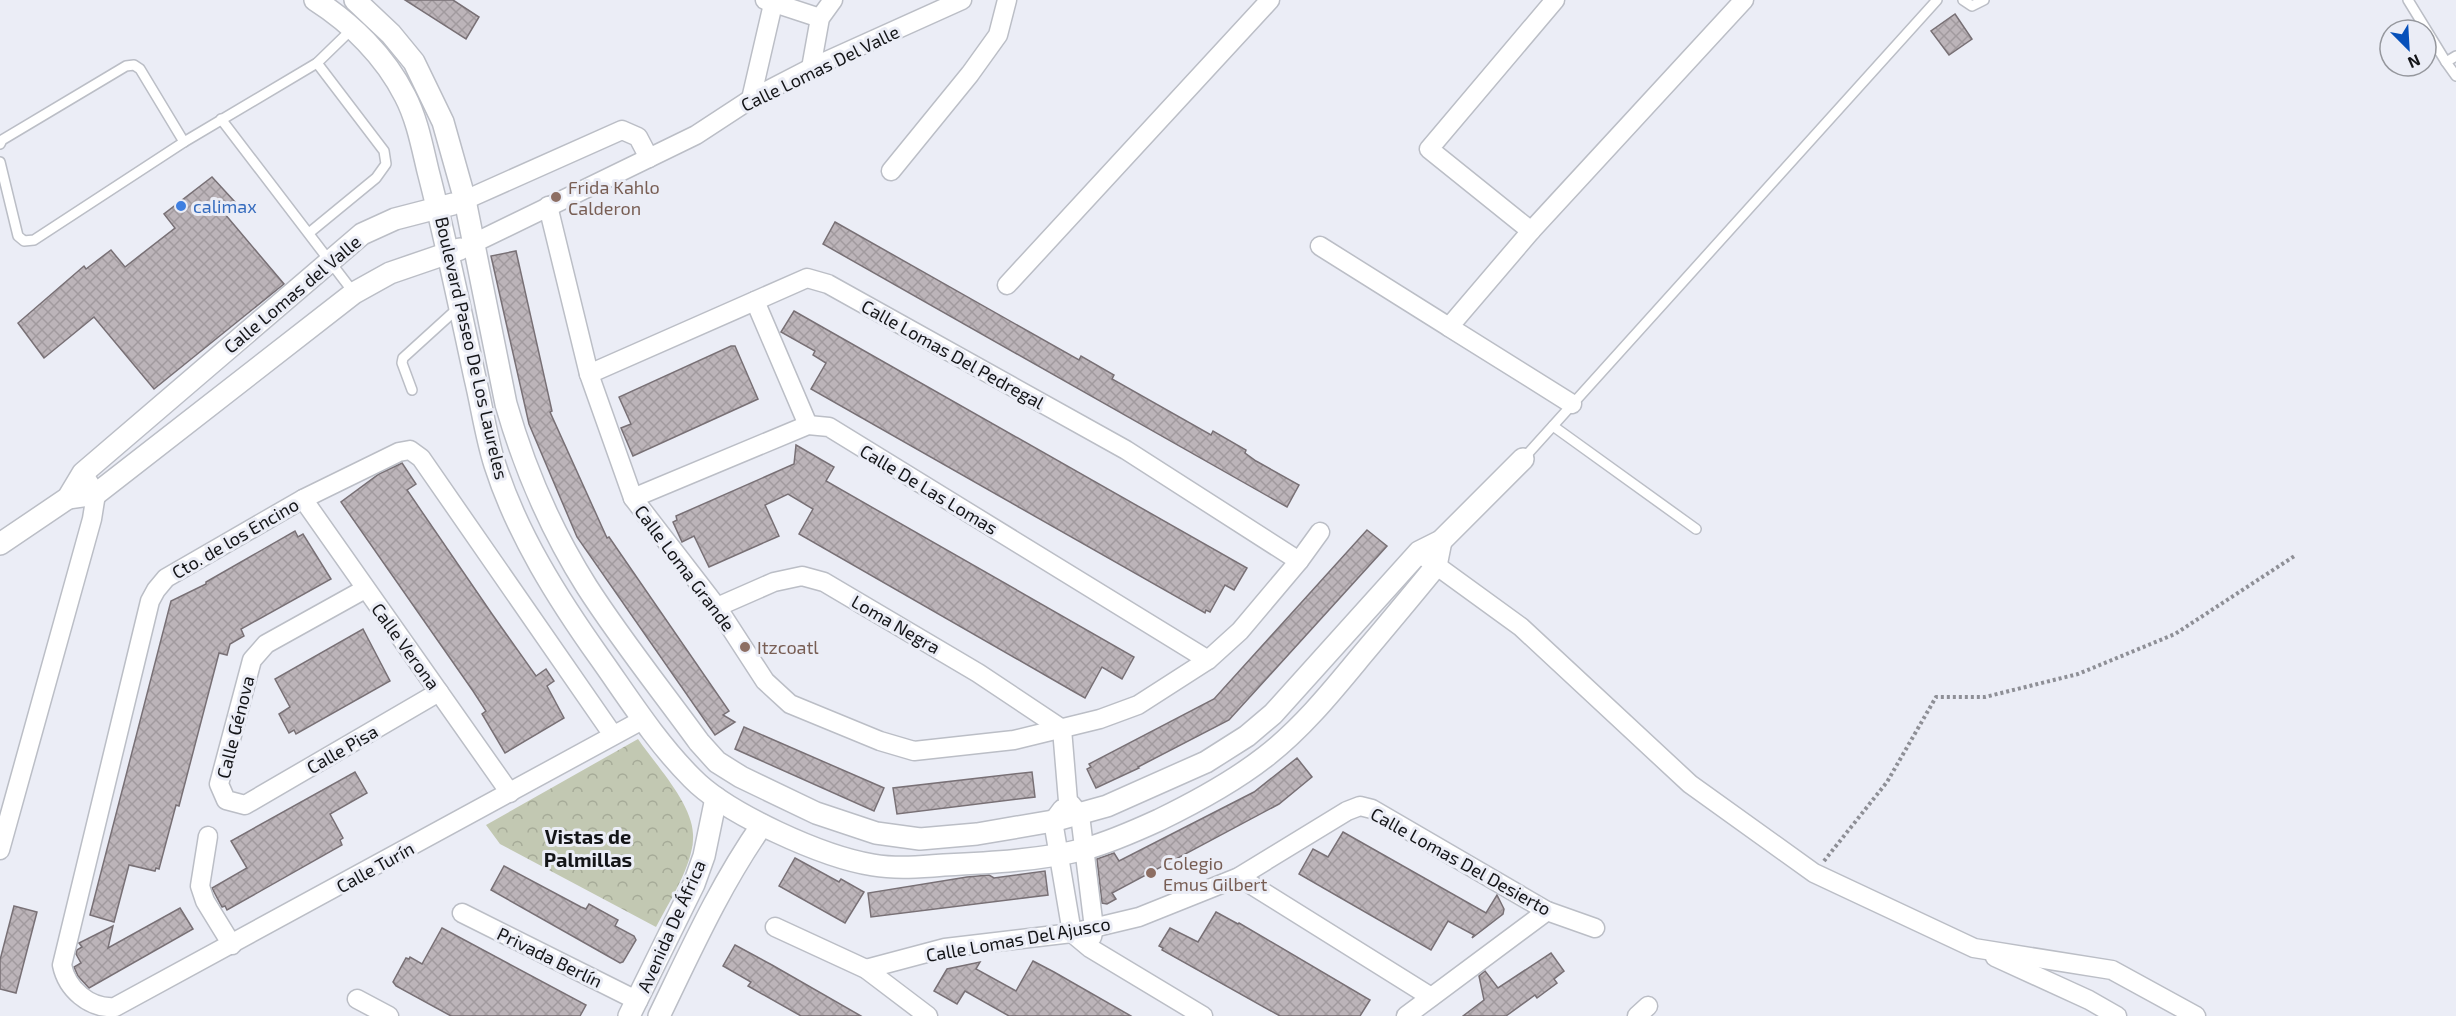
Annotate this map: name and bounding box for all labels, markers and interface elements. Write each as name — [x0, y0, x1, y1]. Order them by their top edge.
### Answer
north arrow — [2378, 18, 2438, 78]
street label: Calle Lomas Del Valle — [737, 20, 903, 116]
text: N — [2405, 51, 2423, 73]
place label: Frida Kahlo Calderon — [568, 176, 660, 219]
marker: Frida Kahlo Calderon — [549, 190, 563, 204]
place label: calimax — [193, 195, 257, 217]
marker: calimax — [174, 199, 188, 213]
street label: Boulevard Paseo De Los Laureles — [431, 214, 513, 482]
street label: Calle Lomas del Valle — [219, 230, 365, 358]
street label: Calle Lomas Del Pedregal — [858, 295, 1049, 414]
street label: Calle De Las Lomas — [856, 439, 1002, 539]
street label: Cto. de los Encino — [168, 493, 302, 583]
street label: Calle Loma Grande — [630, 500, 740, 636]
street label: Loma Negra — [848, 590, 944, 658]
street label: Calle Verona — [367, 598, 445, 694]
place label: Itzcoatl — [757, 636, 819, 658]
marker: Itzcoatl — [738, 640, 752, 654]
street label: Calle Génova — [212, 673, 258, 781]
street label: Calle Pisa — [302, 720, 382, 778]
street label: Calle Lomas Del Desierto — [1367, 802, 1555, 920]
district label: Vistas de Palmillas — [544, 824, 632, 871]
street label: Calle Turín — [332, 837, 418, 897]
place label: Colegio Emus Gilbert — [1163, 852, 1268, 895]
street label: Avenida De África — [632, 856, 710, 996]
marker: Colegio Emus Gilbert — [1144, 866, 1158, 880]
street label: Calle Lomas Del Ajusco — [924, 912, 1112, 966]
street label: Privada Berlín — [494, 922, 606, 992]

